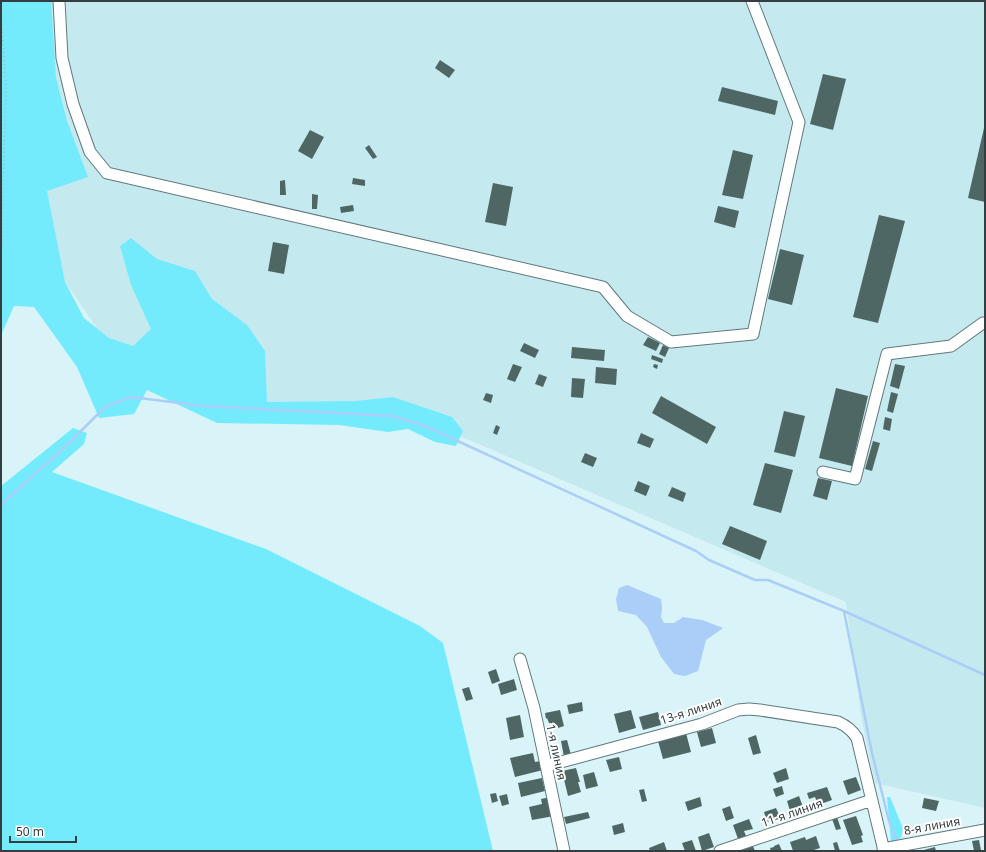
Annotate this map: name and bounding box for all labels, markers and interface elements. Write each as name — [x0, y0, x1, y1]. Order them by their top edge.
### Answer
street label: 13-я линия — [658, 693, 724, 728]
street label: 1-я линия — [542, 722, 571, 782]
street label: 11-я линия — [759, 794, 825, 831]
street label: 8-я линия — [902, 812, 961, 839]
scale bar — [10, 818, 76, 844]
text: 50 m — [16, 823, 44, 840]

